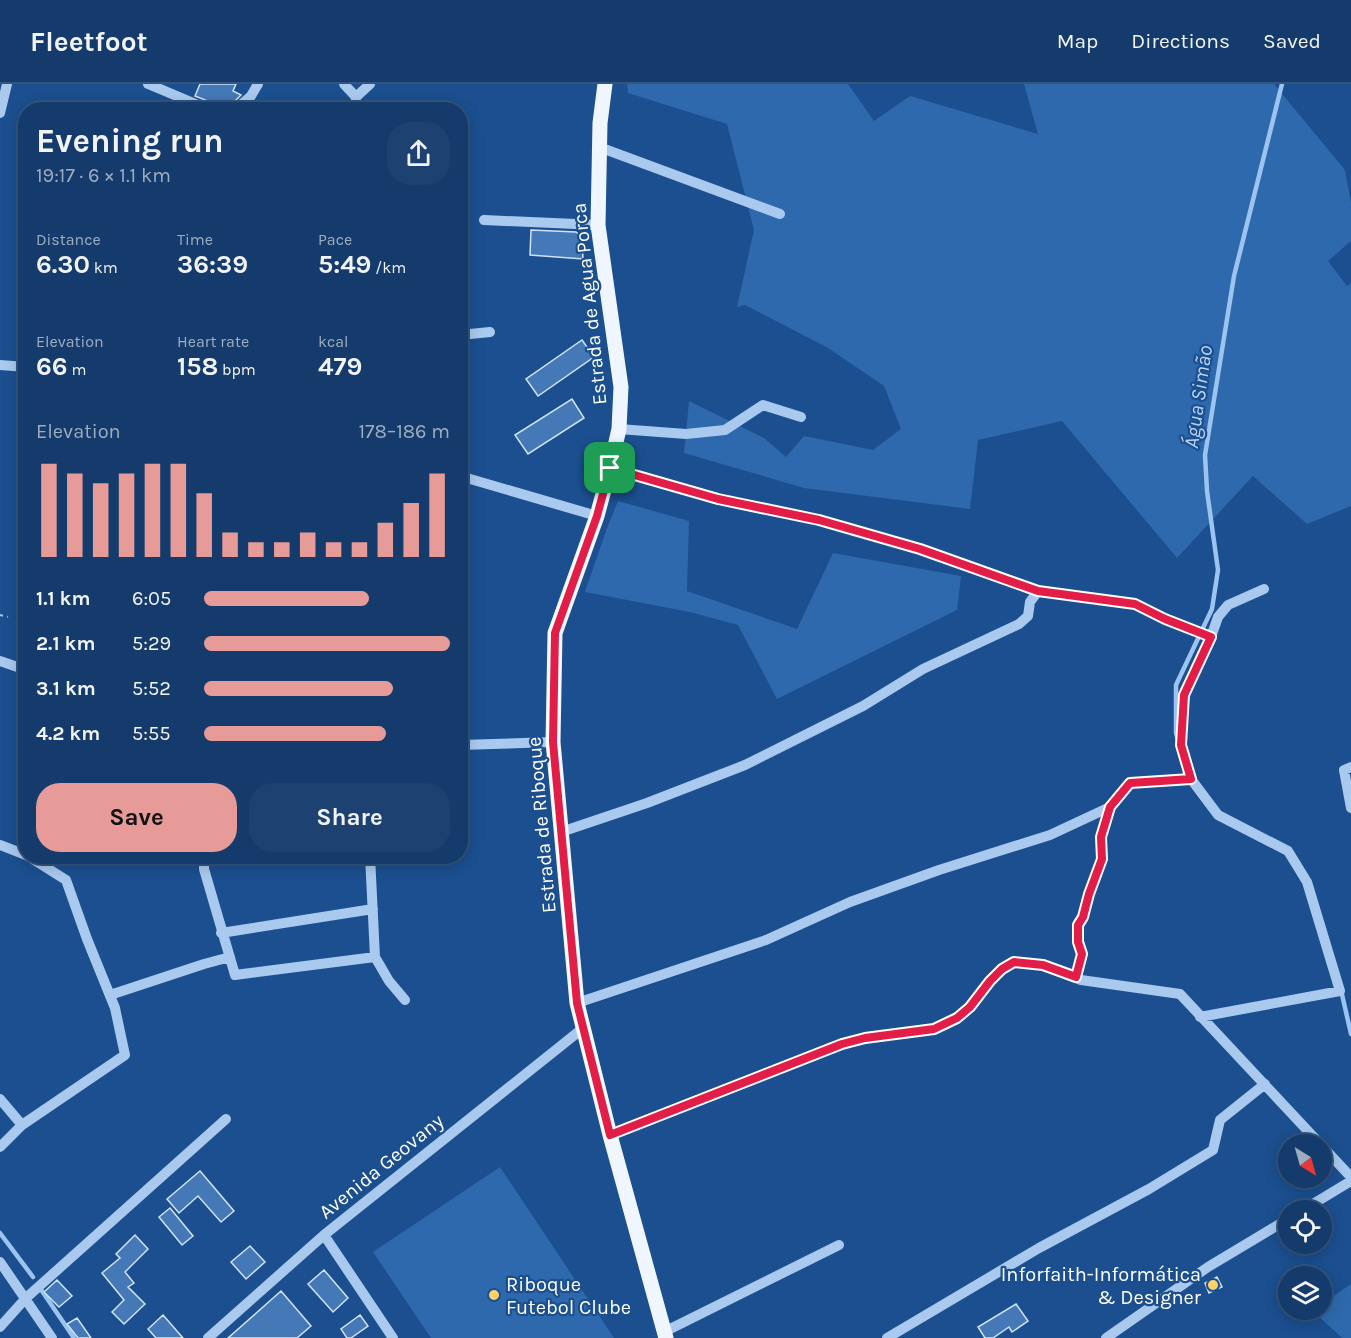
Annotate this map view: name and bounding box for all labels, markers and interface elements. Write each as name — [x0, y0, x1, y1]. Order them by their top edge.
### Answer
text: Fleetfoot — [30, 25, 148, 58]
text: Map — [1057, 29, 1098, 53]
text: Directions — [1131, 29, 1230, 53]
text: Saved — [1263, 29, 1321, 53]
text: Evening run — [36, 122, 224, 160]
button: share — [387, 122, 450, 185]
text: 19:17 · 6 × 1.1 km — [36, 164, 171, 187]
street label: Estrada de Agua Porca — [567, 202, 612, 406]
text: Distance — [36, 230, 101, 249]
text: Time — [177, 230, 213, 249]
text: Pace — [318, 230, 352, 249]
text: 6.30 — [36, 249, 90, 280]
text: 36:39 — [177, 249, 248, 280]
text: 5:49 — [318, 249, 371, 280]
text: km — [90, 258, 118, 277]
text: /km — [371, 258, 406, 277]
text: Elevation — [36, 332, 104, 351]
text: Heart rate — [177, 332, 249, 351]
text: kcal — [318, 332, 349, 351]
water label: Água Simão — [1179, 343, 1217, 450]
text: 66 — [36, 351, 68, 382]
text: 158 — [177, 351, 218, 382]
text: 479 — [318, 351, 362, 382]
text: m — [68, 360, 86, 379]
text: bpm — [218, 360, 256, 379]
text: Elevation — [36, 420, 121, 443]
text: 178–186 m — [358, 420, 450, 443]
pin — [584, 442, 635, 493]
icon: arrive — [593, 451, 626, 484]
text: 1.1 km — [36, 587, 90, 610]
text: 6:05 — [132, 587, 171, 610]
text: 2.1 km — [36, 632, 95, 655]
text: 5:29 — [132, 632, 171, 655]
text: 3.1 km — [36, 677, 96, 700]
text: 5:52 — [132, 677, 171, 700]
text: 4.2 km — [36, 722, 100, 745]
text: 5:55 — [132, 722, 170, 745]
street label: Estrada de Riboque — [522, 736, 561, 914]
button: Save — [36, 783, 237, 852]
button: Share — [249, 783, 450, 852]
street label: Avenida Geovany — [314, 1109, 448, 1224]
north arrow — [1278, 1134, 1332, 1188]
map controls — [1278, 1134, 1332, 1320]
button: locate — [1278, 1200, 1332, 1254]
place label: Inforfaith-Informática & Designer — [1001, 1263, 1202, 1309]
button: layers — [1278, 1266, 1332, 1320]
place label: Riboque Futebol Clube — [506, 1273, 631, 1319]
marker: Inforfaith-Informática & Designer — [1206, 1278, 1220, 1292]
marker: Riboque Futebol Clube — [487, 1288, 501, 1302]

